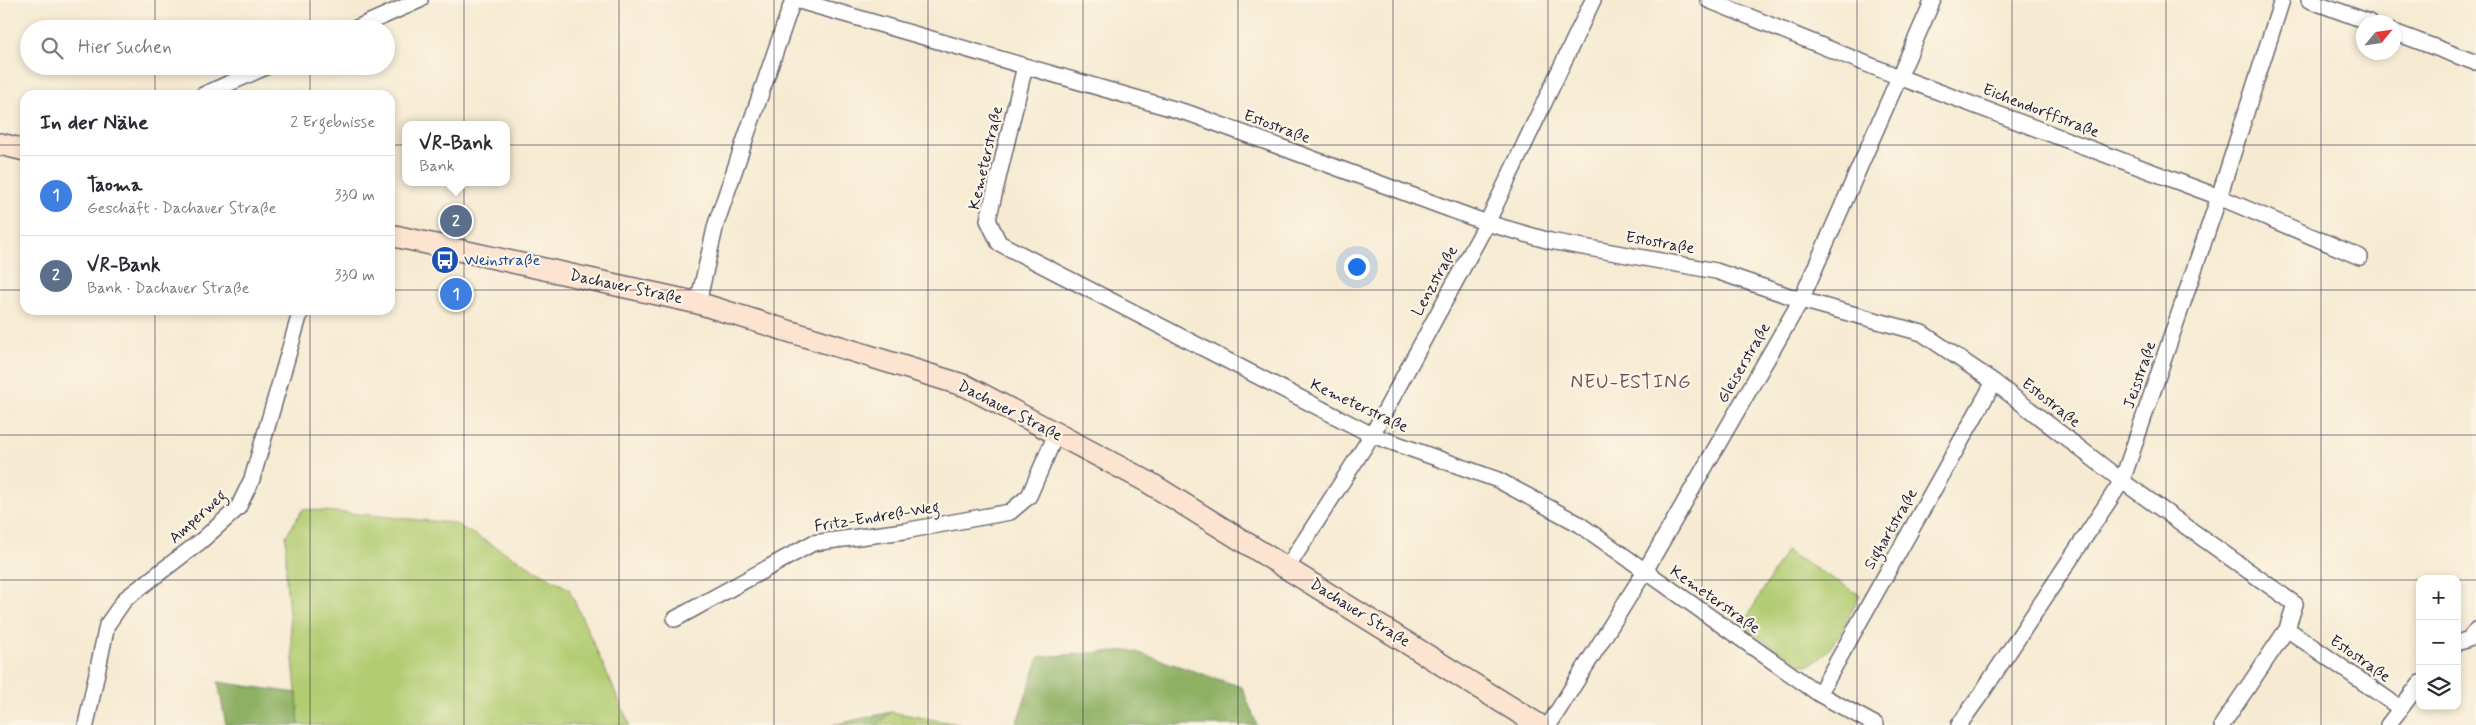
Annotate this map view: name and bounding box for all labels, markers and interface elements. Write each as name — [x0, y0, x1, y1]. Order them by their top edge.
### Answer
north arrow — [2356, 15, 2401, 60]
search box — [20, 20, 395, 75]
icon: search — [38, 34, 66, 62]
text: Hier suchen — [78, 35, 172, 60]
street label: Eichendorffstraße — [1980, 79, 2102, 143]
street label: Kemeterstraße — [964, 104, 1008, 212]
street label: Estostraße — [1241, 105, 1313, 149]
text: In der Nähe — [40, 109, 148, 137]
text: 2 Ergebnisse — [290, 112, 375, 133]
popup — [402, 121, 510, 186]
text: VR-Bank — [419, 131, 493, 156]
text: Bank — [419, 156, 455, 177]
text: Taoma — [87, 173, 142, 198]
text: 1 — [52, 185, 60, 206]
text: 330 m — [334, 185, 375, 206]
text: Geschäft · Dachauer Straße — [87, 198, 276, 219]
pin: 2 — [440, 202, 472, 240]
street label: Estostraße — [1624, 227, 1696, 259]
street label: Lenzstraße — [1407, 242, 1463, 320]
bus stop icon: Weinstraße — [430, 245, 460, 275]
place label: Weinstraße — [464, 250, 540, 271]
text: VR-Bank — [87, 253, 160, 278]
your location — [1344, 254, 1370, 280]
text: 2 — [52, 265, 60, 286]
text: 330 m — [334, 265, 375, 286]
street label: Dachauer Straße — [568, 265, 684, 309]
pin: 1 — [440, 275, 472, 313]
text: Bank · Dachauer Straße — [87, 278, 249, 299]
street label: Gleiserstraße — [1712, 319, 1776, 407]
street label: Jeisstraße — [2119, 338, 2161, 412]
district label: NEU-ESTING — [1571, 370, 1692, 395]
street label: Estostraße — [2017, 373, 2085, 433]
street label: Kemeterstraße — [1307, 374, 1412, 438]
street label: Dachauer Straße — [954, 376, 1066, 446]
street label: Sighartstraße — [1859, 484, 1924, 574]
street label: Amperweg — [165, 485, 232, 549]
street label: Fritz-Endreß-Weg — [813, 497, 941, 538]
street label: Kemeterstraße — [1666, 561, 1764, 639]
street label: Dachauer Straße — [1306, 574, 1414, 652]
map controls — [2416, 575, 2461, 710]
button: + — [2416, 575, 2461, 620]
button: − — [2416, 620, 2461, 665]
street label: Estostraße — [2326, 630, 2395, 688]
button: layers — [2416, 665, 2461, 710]

